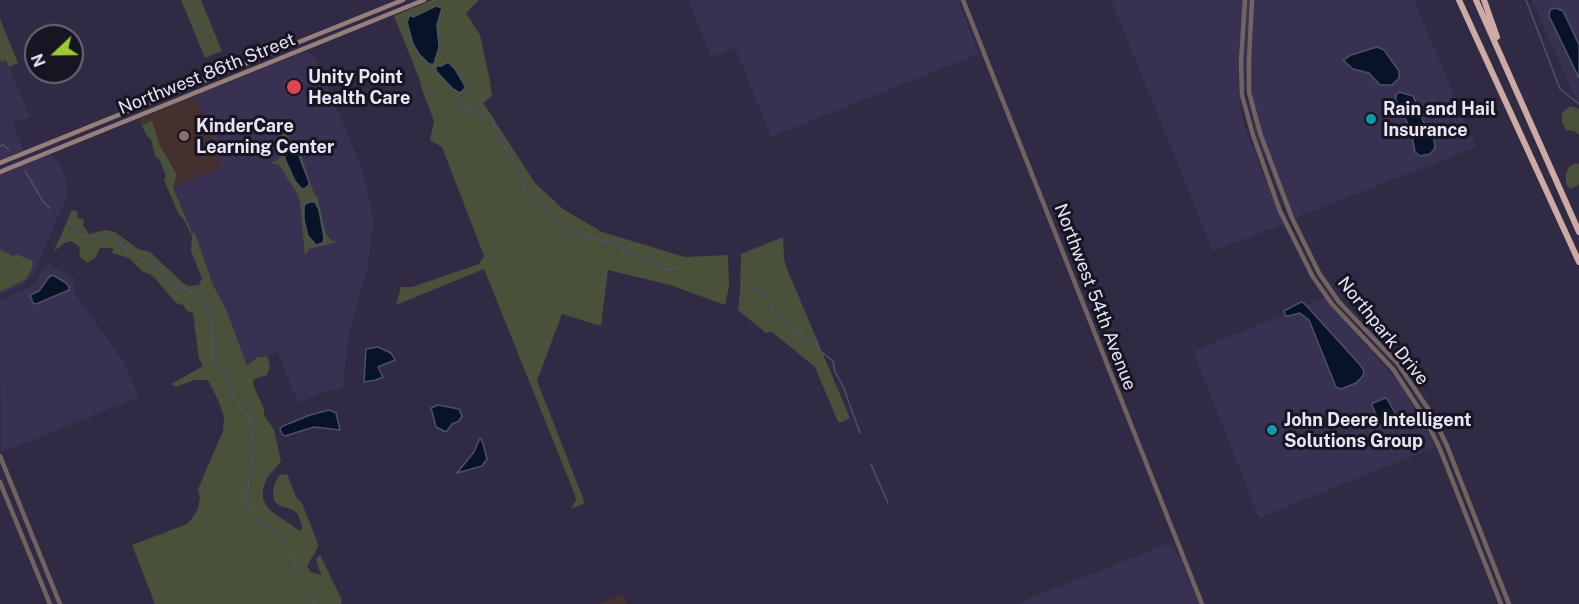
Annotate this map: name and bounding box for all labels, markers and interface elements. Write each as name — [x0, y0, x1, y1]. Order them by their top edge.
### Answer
north arrow — [24, 24, 84, 84]
street label: Northwest 86th Street — [115, 29, 299, 119]
text: N — [28, 51, 50, 70]
place label: Unity Point Health Care — [308, 66, 410, 109]
marker: Unity Point Health Care — [285, 78, 303, 96]
place label: Rain and Hail Insurance — [1383, 98, 1496, 140]
marker: Rain and Hail Insurance — [1364, 112, 1378, 126]
place label: KinderCare Learning Center — [196, 115, 334, 158]
marker: KinderCare Learning Center — [177, 129, 191, 143]
street label: Northwest 54th Avenue — [1049, 201, 1141, 393]
street label: Northpark Drive — [1333, 273, 1433, 389]
place label: John Deere Intelligent Solutions Group — [1284, 409, 1472, 452]
marker: John Deere Intelligent Solutions Group — [1265, 423, 1279, 437]

